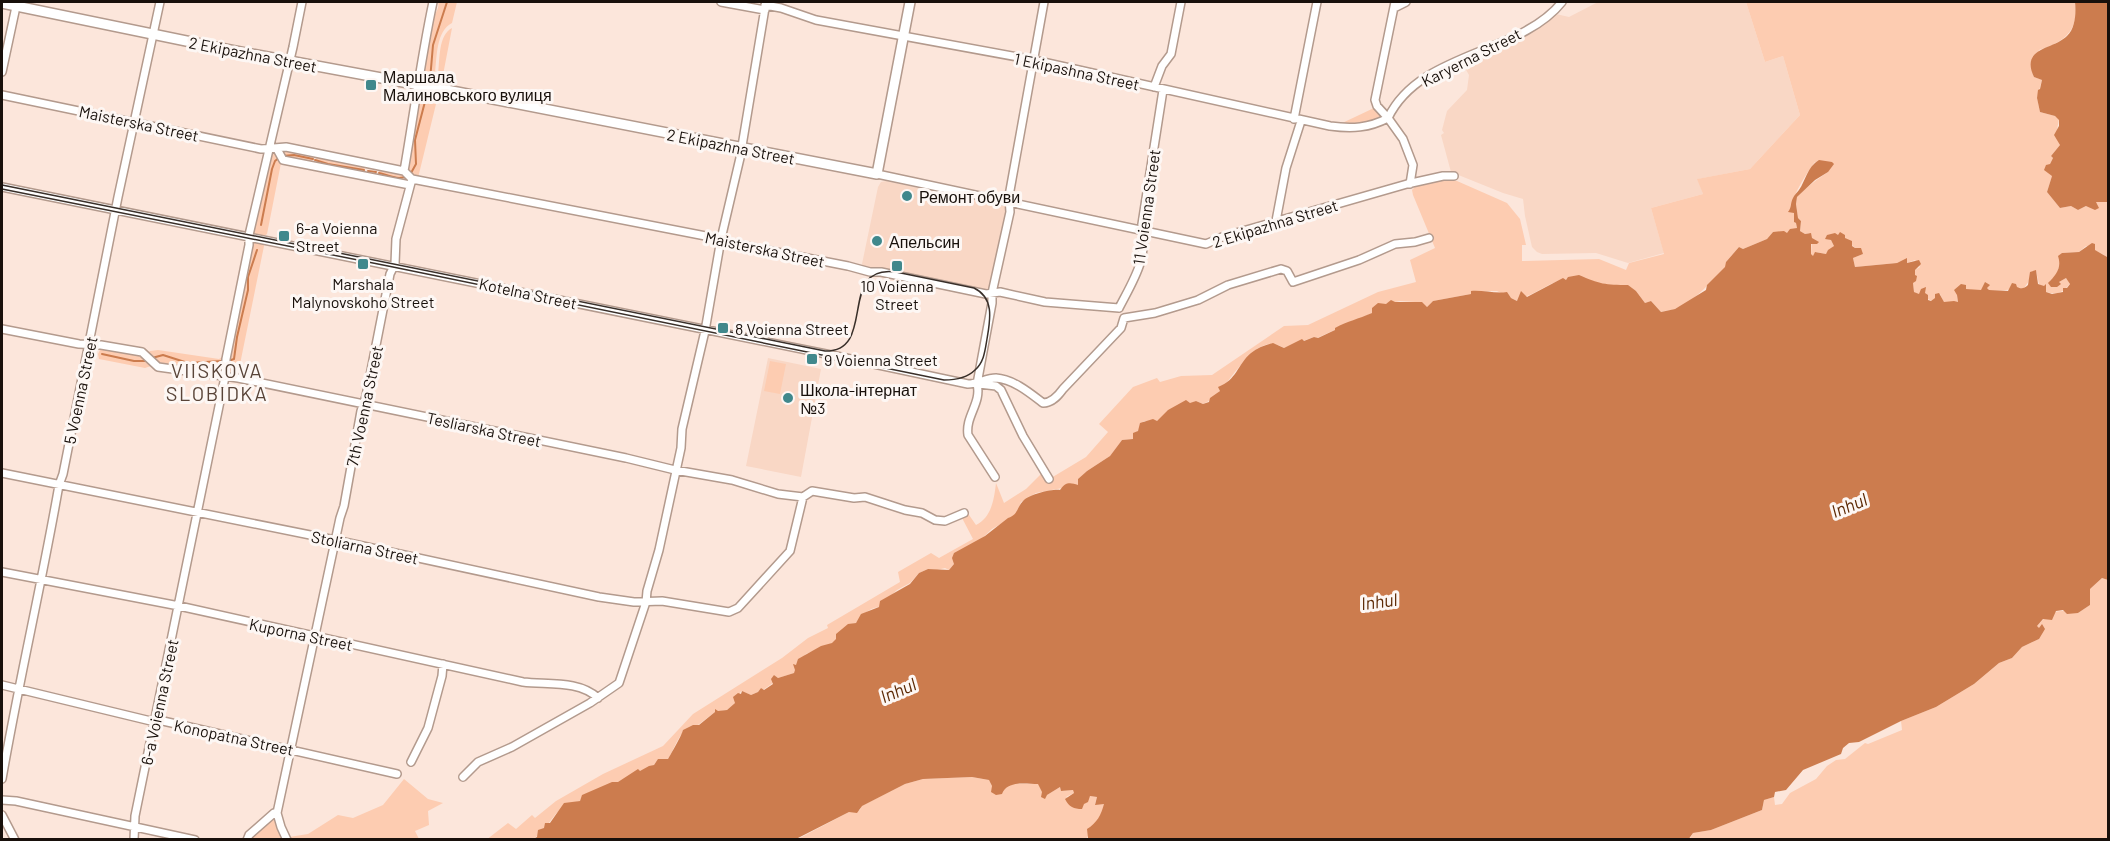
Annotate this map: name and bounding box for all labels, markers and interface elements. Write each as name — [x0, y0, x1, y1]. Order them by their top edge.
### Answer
street label: Karyerna Street — [1418, 24, 1524, 90]
street label: 2 Ekipazhna Street — [187, 32, 319, 76]
street label: 1 Ekipashna Street — [1013, 48, 1141, 94]
place label: Маршала Малиновського вулиця — [383, 67, 552, 104]
marker: Маршала Малиновського вулиця — [364, 78, 378, 92]
street label: Maisterska Street — [77, 101, 201, 145]
street label: 2 Ekipazhna Street — [665, 124, 797, 168]
street label: 11 Voienna Street — [1128, 148, 1164, 266]
place label: Ремонт обуви — [919, 187, 1020, 206]
marker: Ремонт обуви — [900, 189, 914, 203]
street label: 2 Ekipazhna Street — [1210, 195, 1340, 251]
place label: 6-a Voienna Street — [296, 218, 377, 255]
street label: Maisterska Street — [703, 227, 827, 271]
marker: 6-a Voienna Street — [277, 229, 291, 243]
place label: Апельсин — [889, 232, 960, 251]
marker: Апельсин — [870, 234, 884, 248]
marker: Marshala Malynovskoho Street — [356, 257, 370, 271]
marker: 10 Voienna Street — [890, 259, 904, 273]
street label: Kotelna Street — [477, 273, 579, 313]
place label: Marshala Malynovskoho Street — [292, 274, 434, 311]
place label: 10 Voienna Street — [860, 276, 934, 313]
place label: 8 Voienna Street — [735, 319, 849, 338]
marker: 8 Voienna Street — [716, 321, 730, 335]
street label: 5 Voenna Street — [59, 334, 101, 446]
street label: 7th Voenna Street — [342, 344, 386, 468]
place label: 9 Voienna Street — [824, 350, 938, 369]
marker: 9 Voienna Street — [805, 352, 819, 366]
district label: VIISKOVA SLOBIDKA — [166, 358, 268, 405]
place label: Школа-інтернат №3 — [800, 380, 918, 417]
marker: Школа-інтернат №3 — [781, 391, 795, 405]
street label: Tesliarska Street — [425, 408, 543, 450]
water label: Inhul — [1828, 488, 1870, 522]
street label: Stoliarna Street — [310, 526, 420, 568]
water label: Inhul — [1359, 588, 1399, 614]
street label: Kuporna Street — [248, 614, 354, 654]
street label: 6-a Voienna Street — [136, 637, 182, 767]
water label: Inhul — [877, 673, 919, 707]
street label: Konopatna Street — [172, 715, 296, 759]

